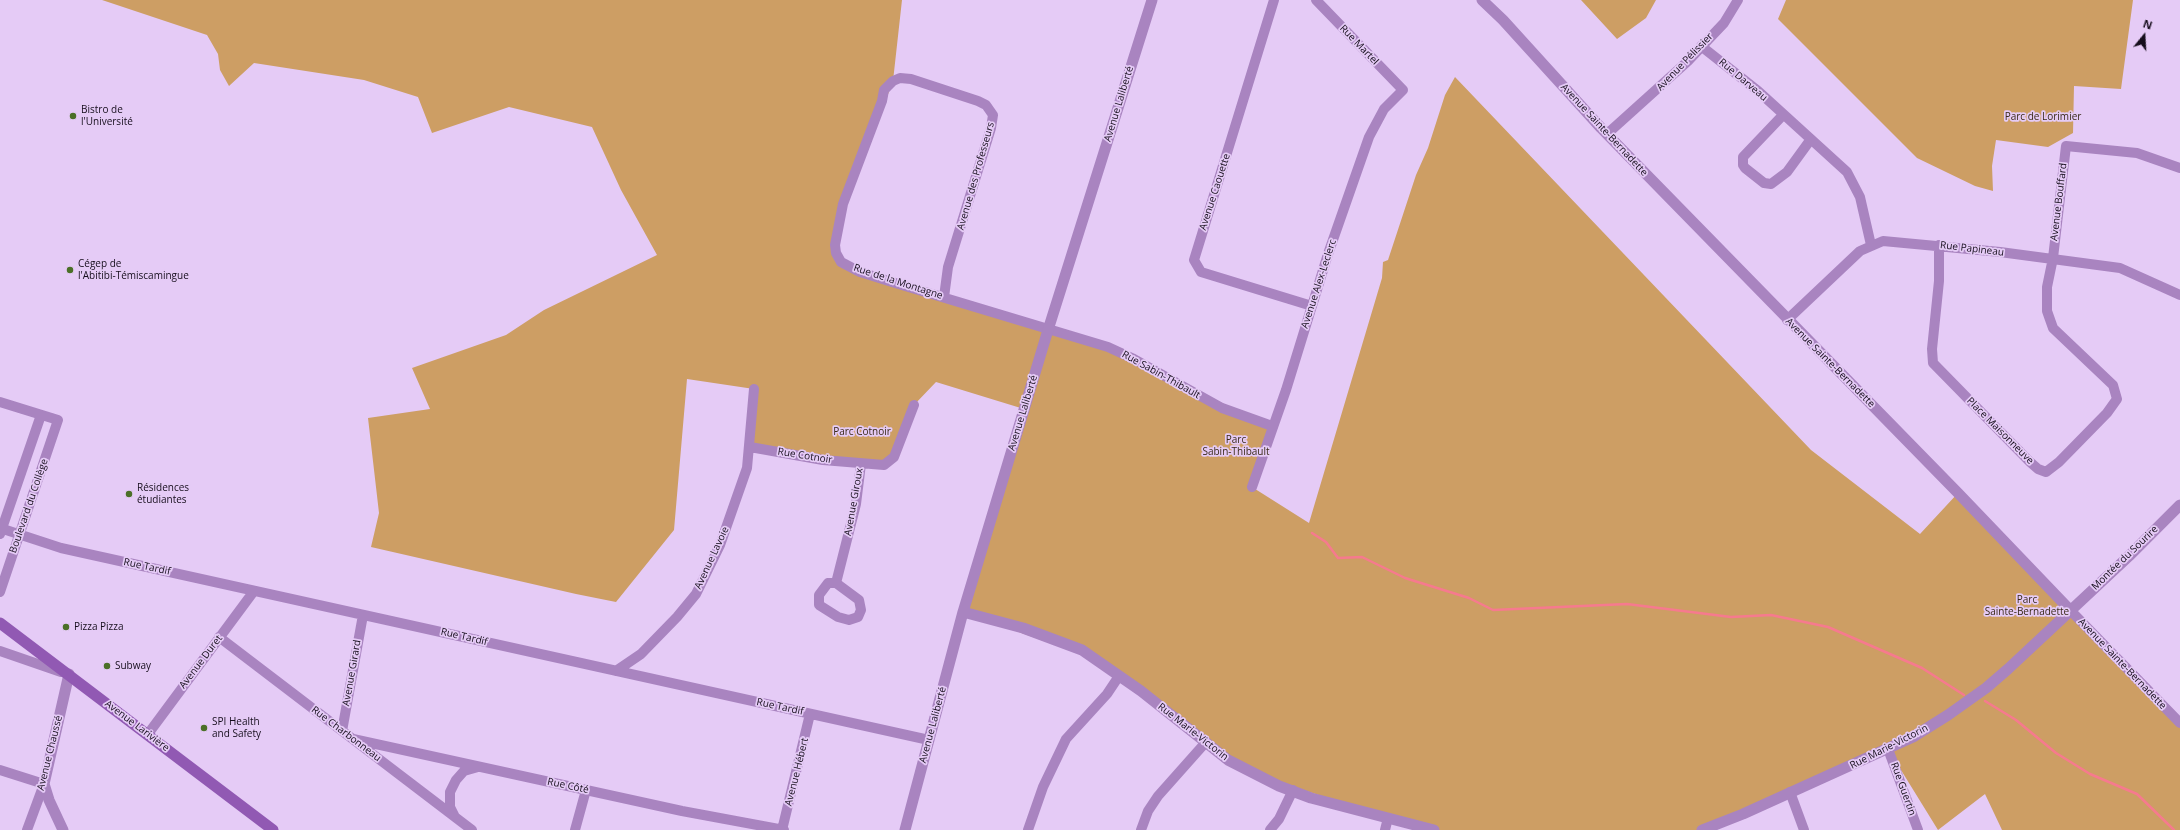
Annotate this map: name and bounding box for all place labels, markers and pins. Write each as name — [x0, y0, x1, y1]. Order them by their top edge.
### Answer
place label: Bistro de l'Université — [81, 104, 133, 128]
marker: Bistro de l'Université — [68, 111, 78, 121]
place label: Cégep de l'Abitibi-Témiscamingue — [78, 258, 189, 282]
marker: Cégep de l'Abitibi-Témiscamingue — [65, 265, 75, 275]
place label: Résidences étudiantes — [137, 482, 189, 506]
marker: Résidences étudiantes — [124, 489, 134, 499]
place label: Pizza Pizza — [74, 621, 124, 633]
marker: Pizza Pizza — [61, 622, 71, 632]
place label: Subway — [115, 660, 151, 672]
marker: Subway — [102, 661, 112, 671]
place label: SPI Health and Safety — [212, 716, 261, 740]
marker: SPI Health and Safety — [199, 723, 209, 733]

